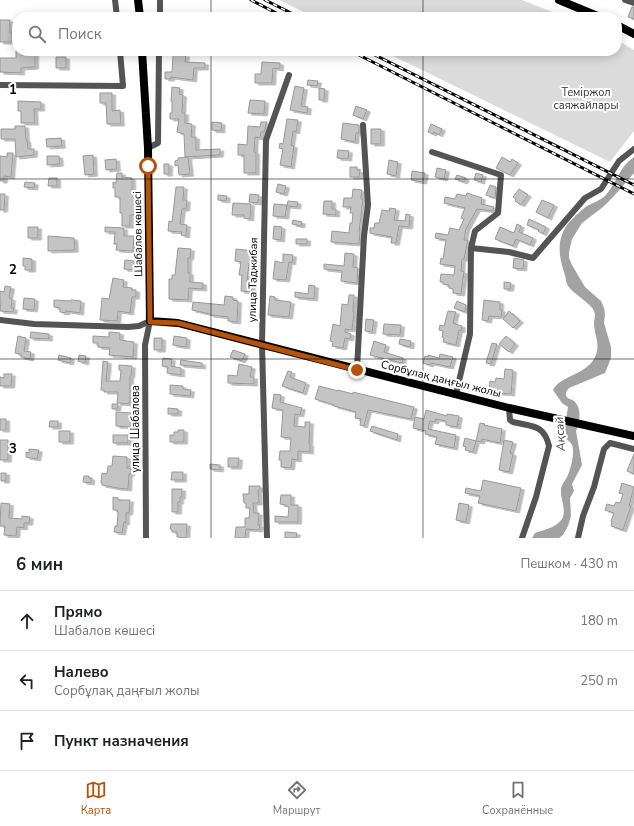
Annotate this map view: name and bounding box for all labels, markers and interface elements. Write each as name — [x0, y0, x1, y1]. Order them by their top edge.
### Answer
search box — [12, 12, 622, 56]
icon: search — [26, 23, 48, 45]
text: Поиск — [58, 24, 102, 44]
text: 1 — [9, 81, 17, 99]
park label: Теміржол саяжайлары — [554, 85, 618, 113]
route start — [139, 157, 157, 175]
street label: Шабалов көшесі — [130, 191, 146, 277]
street label: улица Таджибая — [245, 237, 261, 323]
text: 2 — [9, 261, 17, 279]
street label: Сорбұлақ даңғыл жолы — [379, 357, 503, 401]
route end — [348, 361, 366, 379]
street label: улица Шабалова — [128, 385, 143, 473]
water label: Ақсай — [551, 416, 569, 453]
text: 3 — [9, 440, 17, 458]
text: 6 мин — [16, 553, 63, 576]
text: Пешком · 430 m — [520, 555, 618, 573]
text: Прямо — [54, 602, 102, 622]
icon: ahead — [16, 610, 38, 632]
text: 180 m — [580, 612, 618, 630]
text: Шабалов көшесі — [54, 622, 155, 640]
text: Налево — [54, 662, 109, 682]
icon: left — [16, 670, 38, 692]
text: 250 m — [580, 672, 618, 690]
text: Сорбұлақ даңғыл жолы — [54, 682, 200, 700]
icon: arrive — [16, 730, 38, 752]
text: Пункт назначения — [54, 731, 189, 751]
tab: Карта — [81, 779, 111, 818]
tab: Маршрут — [273, 779, 321, 818]
tab: Сохранённые — [482, 779, 553, 818]

